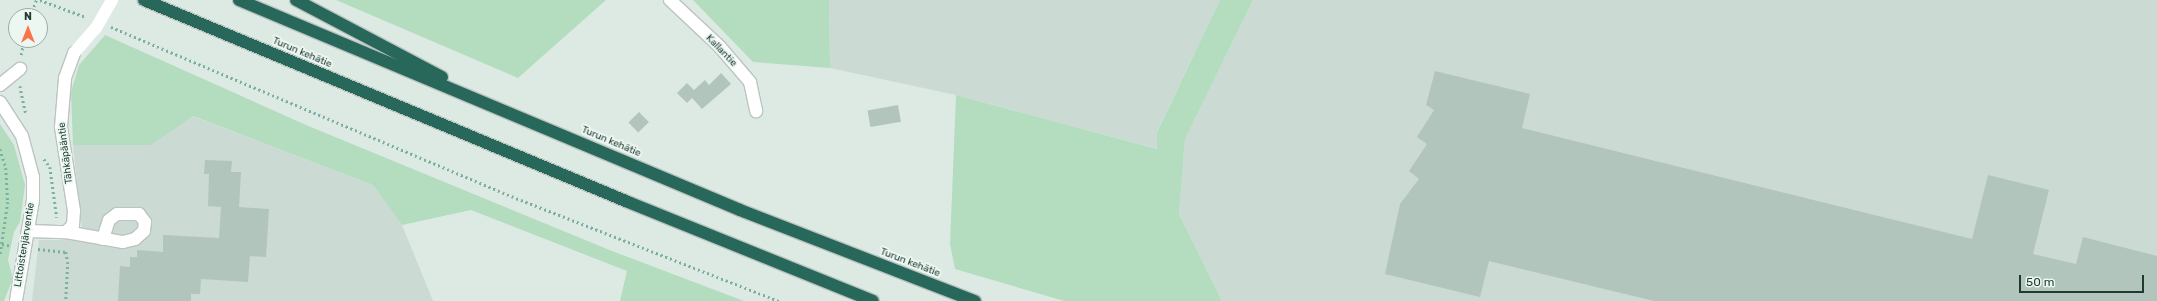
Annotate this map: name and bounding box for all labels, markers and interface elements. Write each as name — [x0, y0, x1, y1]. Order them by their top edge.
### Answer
north arrow — [8, 8, 48, 48]
text: N — [24, 10, 32, 23]
street label: Kallantie — [703, 33, 739, 69]
street label: Turun kehätie — [270, 35, 334, 71]
street label: Tähkäpääntie — [56, 122, 76, 184]
street label: Turun kehätie — [579, 124, 643, 160]
street label: Littoistenjärventie — [12, 202, 38, 288]
street label: Turun kehätie — [878, 246, 942, 280]
scale bar — [2021, 267, 2146, 293]
text: 50 m — [2026, 275, 2054, 289]

